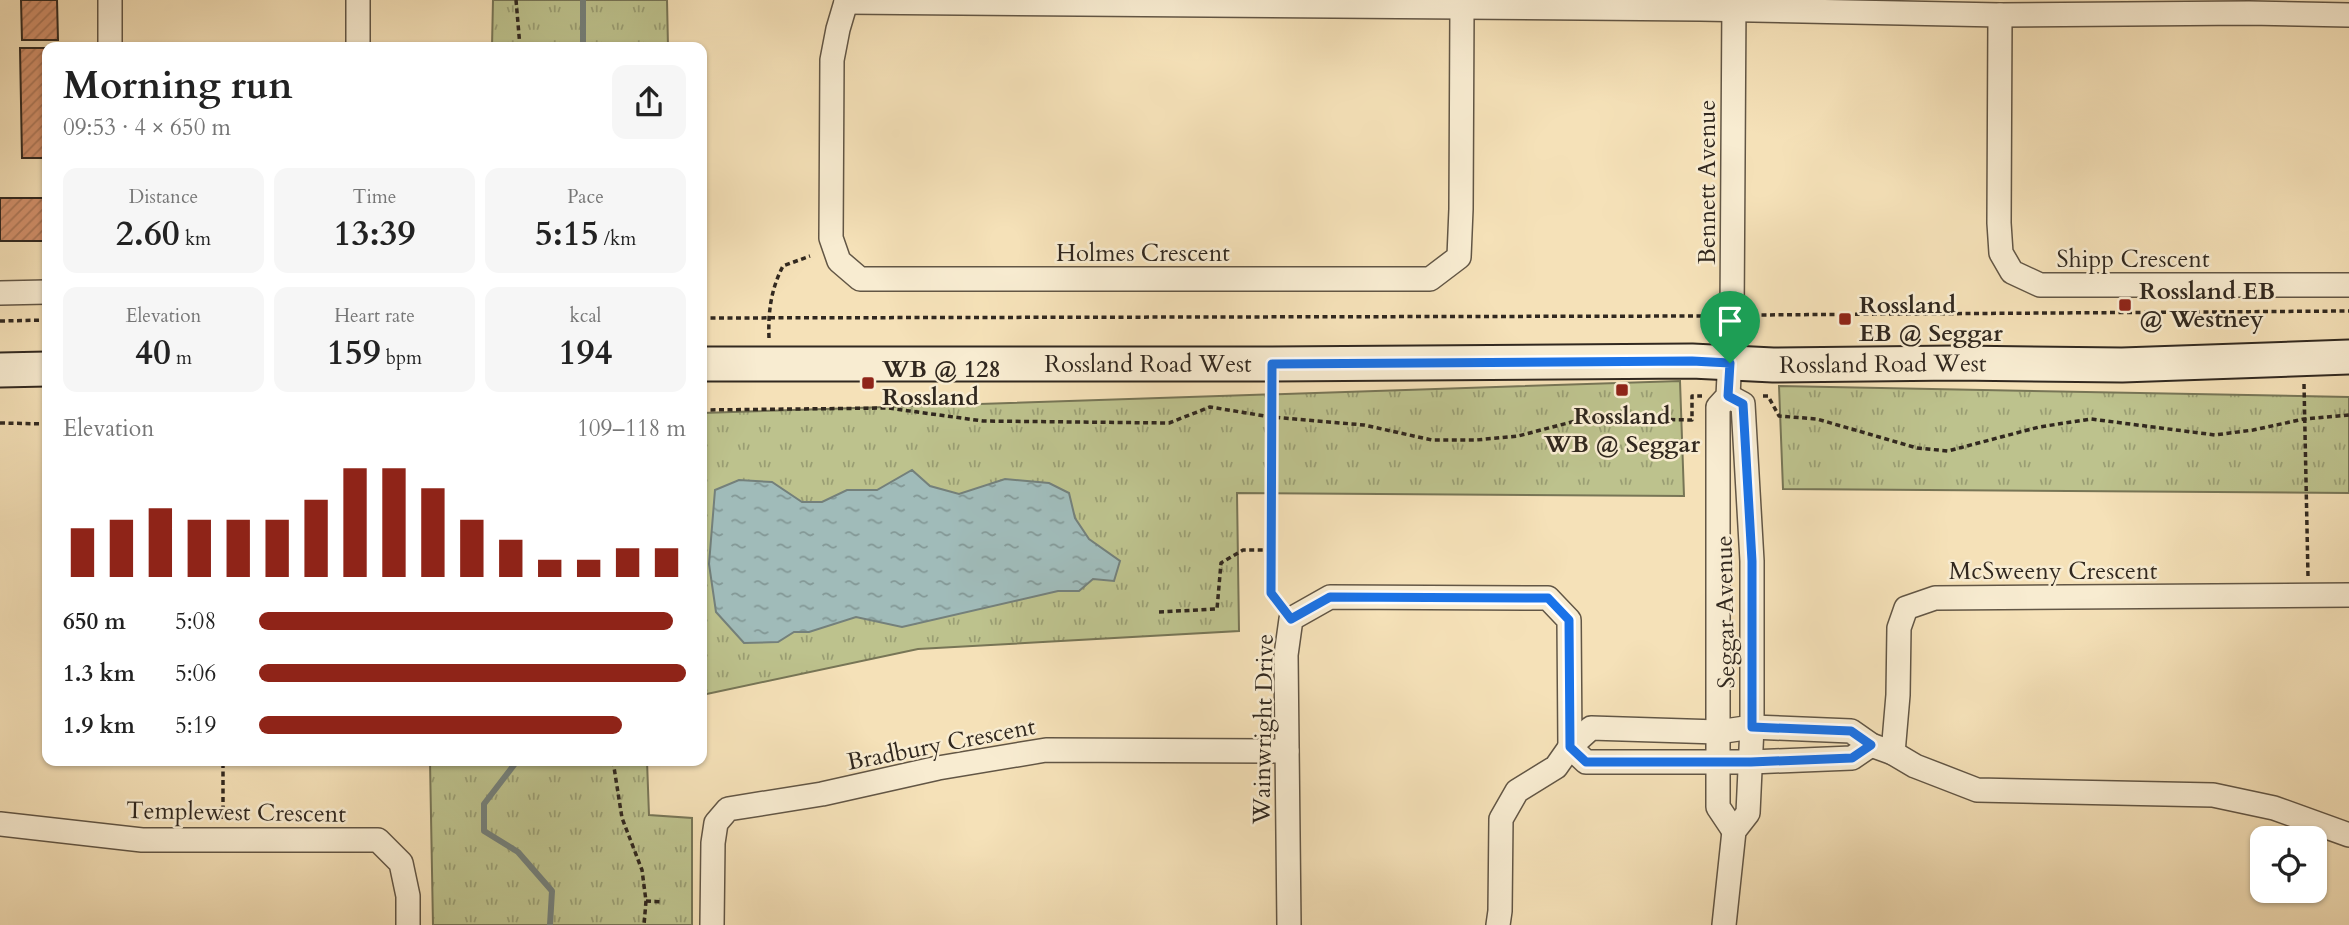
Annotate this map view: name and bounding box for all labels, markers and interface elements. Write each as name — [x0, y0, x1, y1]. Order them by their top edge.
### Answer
text: Morning run — [63, 60, 293, 112]
button: share — [612, 65, 686, 139]
street label: Bennett Avenue — [1691, 100, 1724, 264]
text: 09:53 · 4 × 650 m — [63, 112, 231, 143]
text: Distance — [129, 184, 198, 210]
text: Time — [353, 184, 396, 210]
text: Pace — [567, 184, 604, 210]
text: 2.60 — [116, 210, 180, 258]
text: 13:39 — [334, 210, 415, 258]
text: 5:15 — [535, 210, 599, 258]
text: km — [180, 226, 211, 252]
text: /km — [599, 226, 636, 252]
street label: Holmes Crescent — [1056, 237, 1230, 270]
street label: Shipp Crescent — [2056, 243, 2210, 276]
place label: Rossland EB @ Westney — [2139, 275, 2275, 336]
place label: Rossland EB @ Seggar — [1859, 289, 2003, 350]
pin — [1700, 291, 1760, 363]
marker: Rossland EB @ Westney — [2117, 297, 2133, 313]
icon: arrive — [1711, 302, 1749, 340]
text: Elevation — [126, 303, 201, 329]
text: Heart rate — [334, 303, 415, 329]
text: kcal — [570, 303, 601, 329]
marker: Rossland EB @ Seggar — [1837, 311, 1853, 327]
text: 40 — [135, 329, 171, 377]
text: 159 — [327, 329, 381, 377]
text: 194 — [559, 329, 612, 377]
text: m — [171, 345, 192, 371]
text: bpm — [381, 345, 422, 371]
street label: Rossland Road West — [1779, 347, 1987, 382]
street label: Rossland Road West — [1044, 348, 1252, 381]
place label: WB @ 128 Rossland — [881, 353, 1001, 414]
marker: WB @ 128 Rossland — [860, 375, 876, 391]
marker: Rossland WB @ Seggar — [1614, 382, 1630, 398]
place label: Rossland WB @ Seggar — [1543, 400, 1700, 461]
text: Elevation — [63, 413, 154, 444]
text: 109–118 m — [577, 413, 686, 444]
street label: Seggar Avenue — [1708, 535, 1743, 689]
street label: McSweeny Crescent — [1949, 555, 2158, 588]
text: 650 m — [63, 606, 126, 637]
text: 5:08 — [175, 606, 216, 637]
street label: Wainwright Drive — [1245, 633, 1282, 826]
text: 1.3 km — [63, 658, 135, 689]
text: 5:06 — [175, 658, 216, 689]
text: 1.9 km — [63, 710, 135, 741]
text: 5:19 — [175, 710, 216, 741]
street label: Bradbury Crescent — [844, 710, 1039, 779]
street label: Templewest Crescent — [126, 794, 347, 831]
map controls — [2250, 826, 2327, 903]
button: locate — [2250, 826, 2327, 903]

